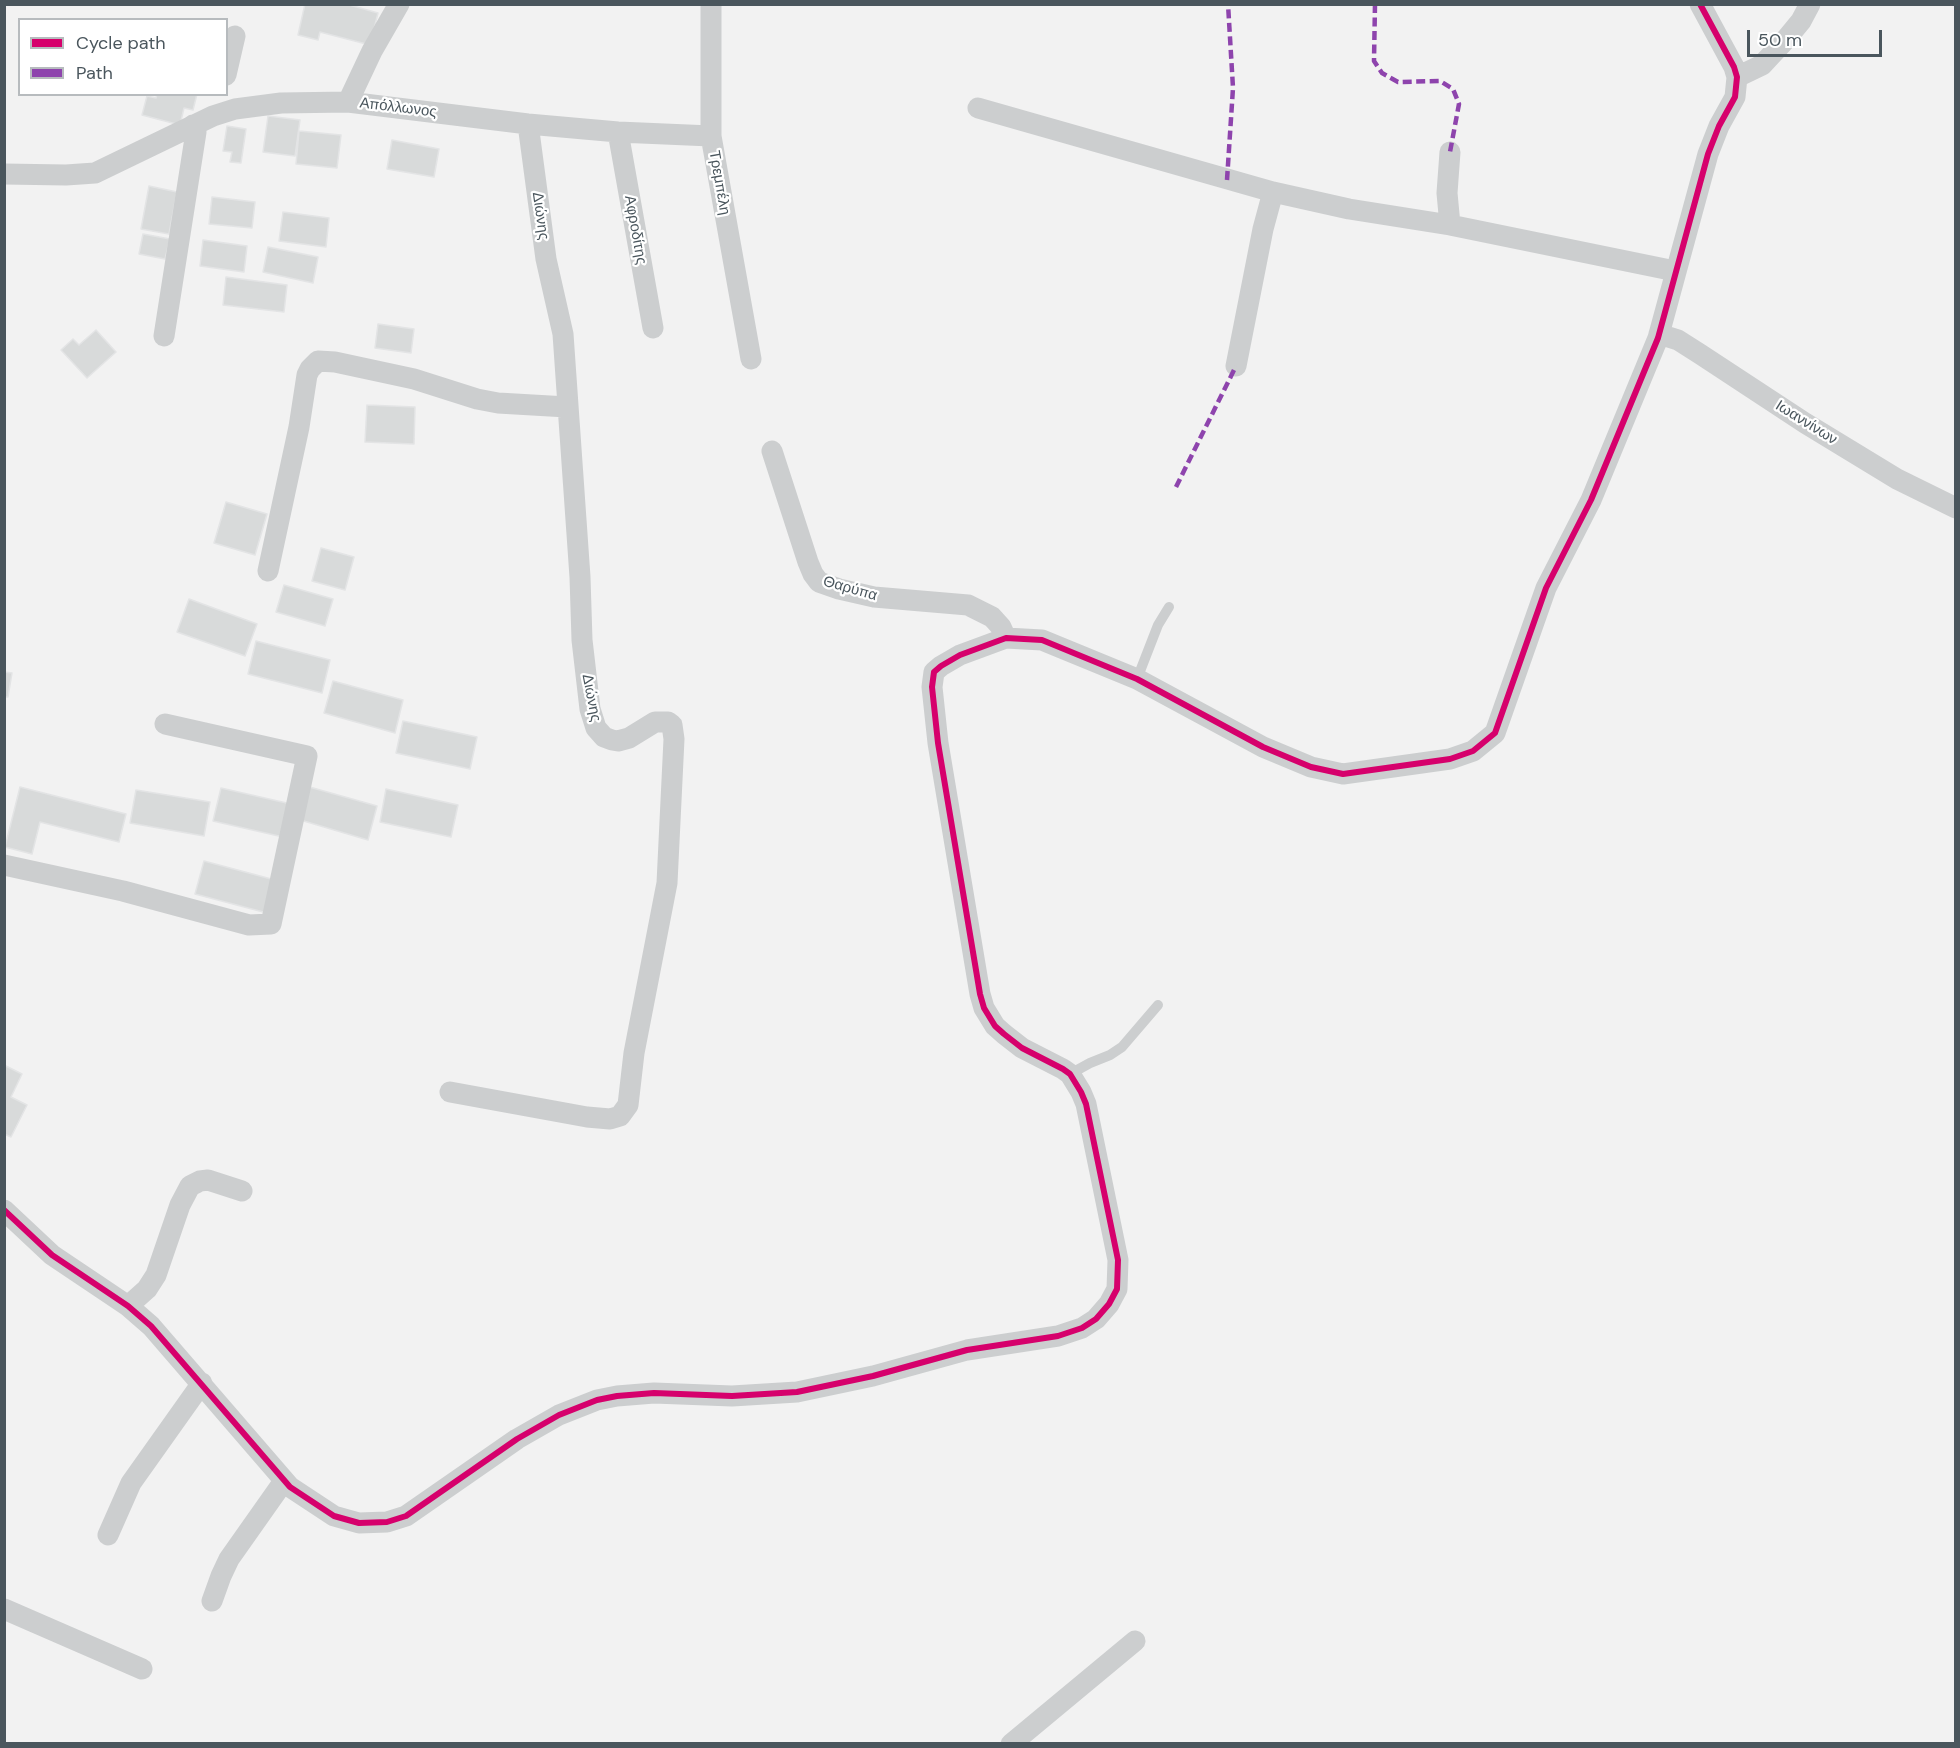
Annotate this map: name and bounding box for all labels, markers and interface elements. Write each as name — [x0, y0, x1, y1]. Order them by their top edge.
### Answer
legend — [18, 18, 228, 96]
scale bar — [1750, 18, 1885, 56]
text: 50 m — [1758, 28, 1802, 52]
text: Cycle path — [76, 31, 166, 55]
text: Path — [76, 61, 113, 85]
street label: Απόλλωνος — [359, 94, 437, 122]
street label: Τρεμπέλη — [704, 149, 734, 217]
street label: Διώνης — [528, 191, 552, 241]
street label: Αφροδίτης — [620, 194, 650, 266]
street label: Ιωαννίνων — [1772, 397, 1840, 449]
street label: Θαρύπα — [821, 573, 879, 605]
street label: Διώνης — [578, 673, 604, 723]

